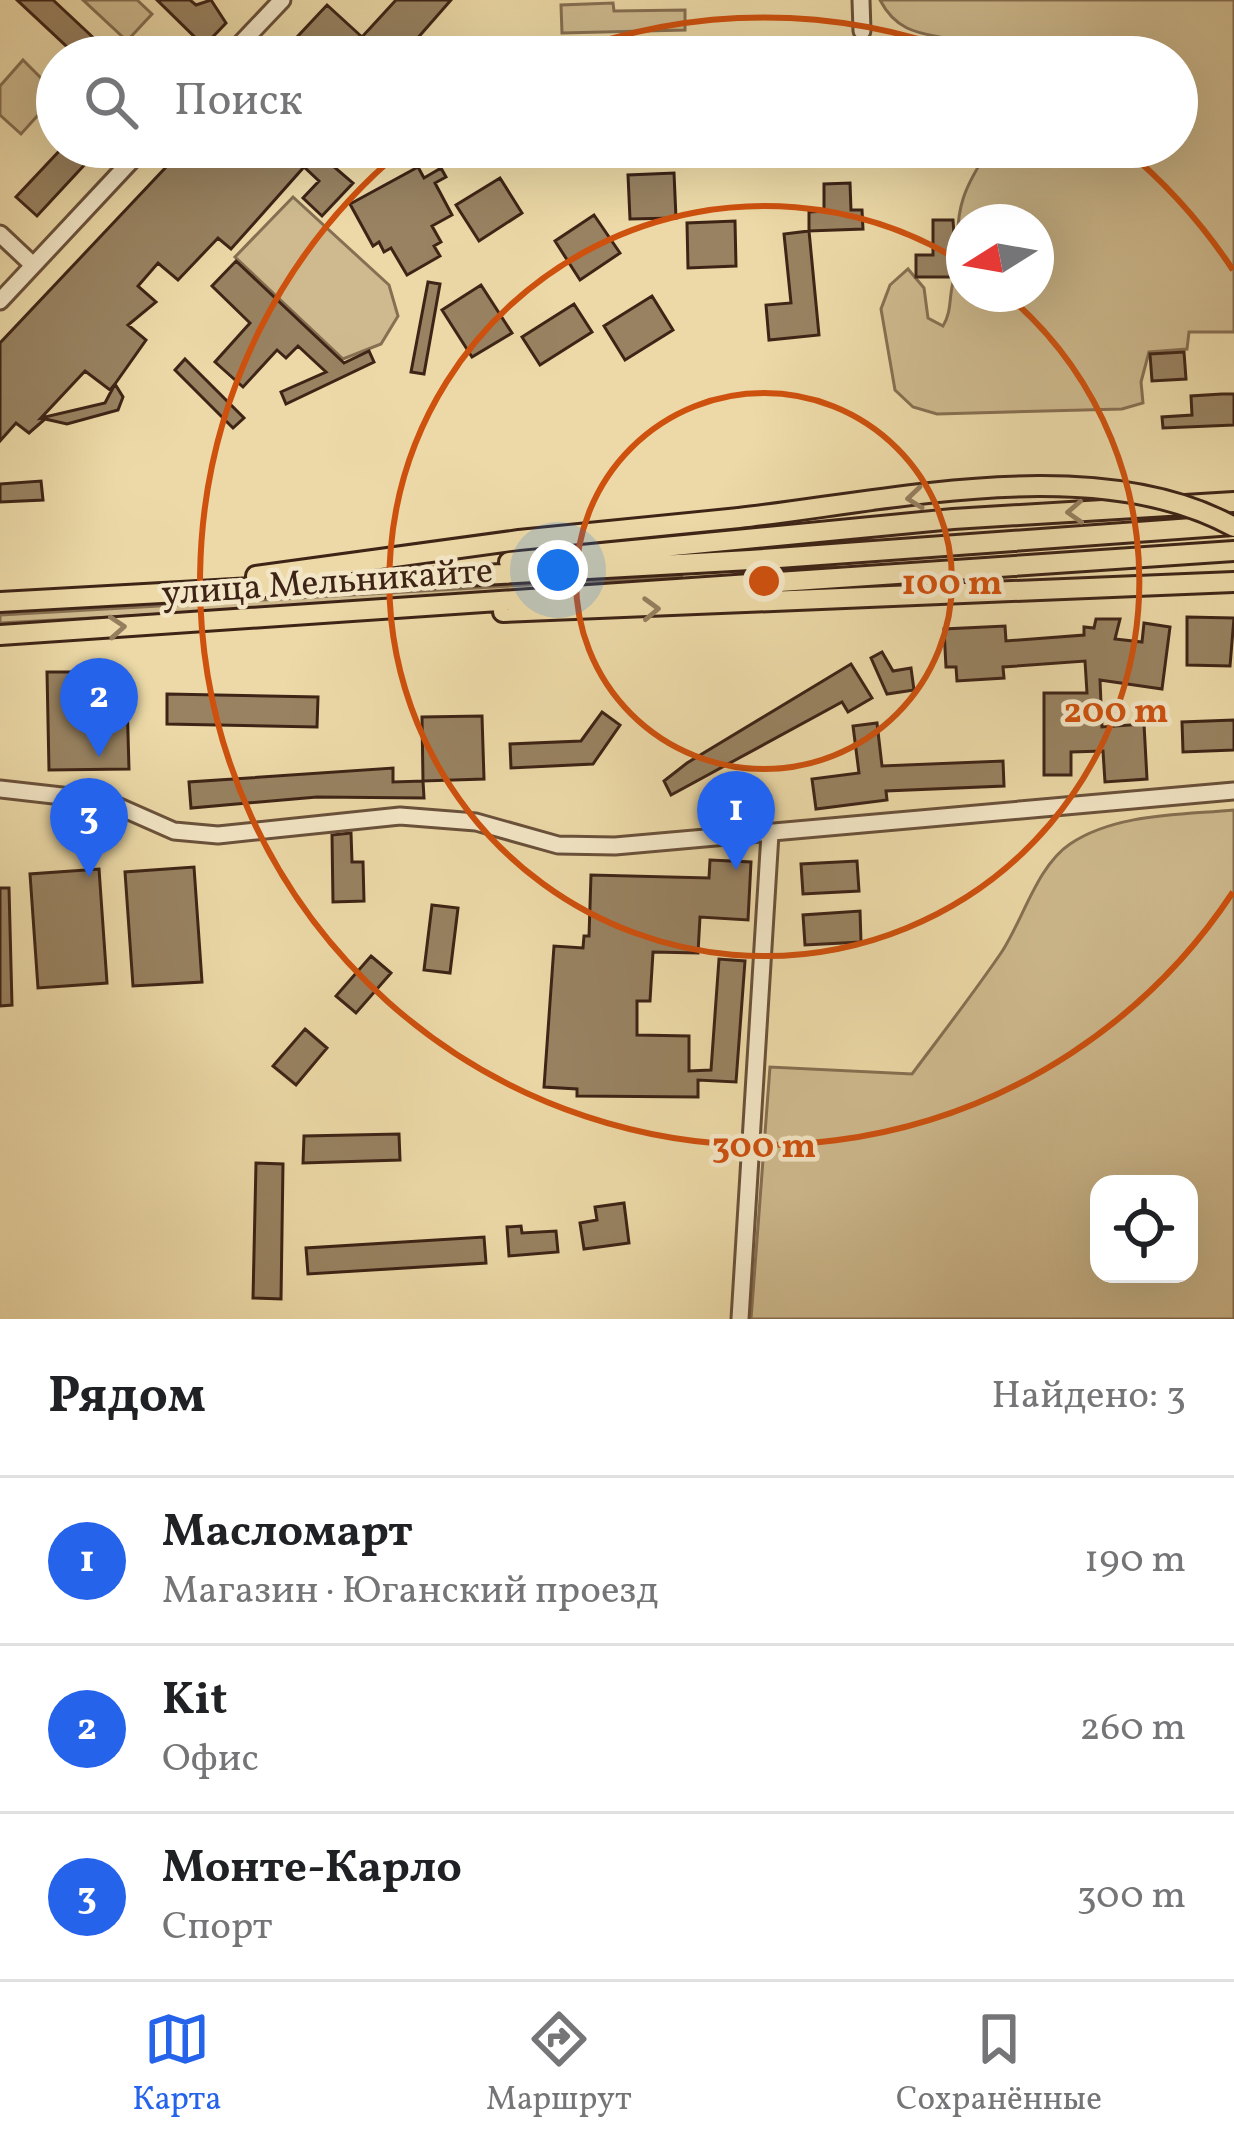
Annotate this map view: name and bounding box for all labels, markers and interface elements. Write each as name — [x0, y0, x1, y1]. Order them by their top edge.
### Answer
search box — [36, 36, 1198, 168]
icon: search — [78, 69, 144, 135]
text: Поиск — [174, 71, 303, 134]
north arrow — [946, 204, 1054, 312]
one-way arrow — [905, 485, 925, 511]
one-way arrow — [1065, 499, 1084, 525]
your location — [528, 540, 588, 600]
street label: улица Мельникайте — [160, 547, 495, 621]
centre of rings — [743, 560, 785, 602]
text: 100 m — [901, 560, 1003, 610]
one-way arrow — [642, 596, 661, 622]
one-way arrow — [108, 615, 127, 641]
pin: 2 — [60, 658, 138, 757]
text: 200 m — [1063, 688, 1169, 738]
pin: 1 — [697, 771, 775, 870]
pin: 3 — [50, 778, 128, 877]
text: 300 m — [712, 1123, 816, 1173]
map controls — [1090, 1175, 1198, 1283]
button: locate — [1090, 1175, 1198, 1283]
text: Рядом — [48, 1362, 206, 1433]
text: Найдено: 3 — [991, 1370, 1186, 1424]
text: Масломарт — [162, 1502, 413, 1565]
text: 1 — [79, 1534, 95, 1588]
text: 190 m — [1084, 1534, 1186, 1588]
text: Магазин · Юганский проезд — [162, 1565, 658, 1619]
text: Kit — [162, 1670, 227, 1733]
text: 2 — [77, 1702, 97, 1756]
text: 260 m — [1080, 1702, 1186, 1756]
text: Офис — [162, 1733, 259, 1787]
text: Монте-Карло — [162, 1838, 462, 1901]
text: 3 — [77, 1870, 97, 1924]
text: 300 m — [1077, 1870, 1186, 1924]
text: Спорт — [162, 1901, 273, 1955]
tab: Карта — [132, 2006, 222, 2124]
tab: Маршрут — [486, 2006, 632, 2124]
tab: Сохранённые — [896, 2006, 1102, 2124]

